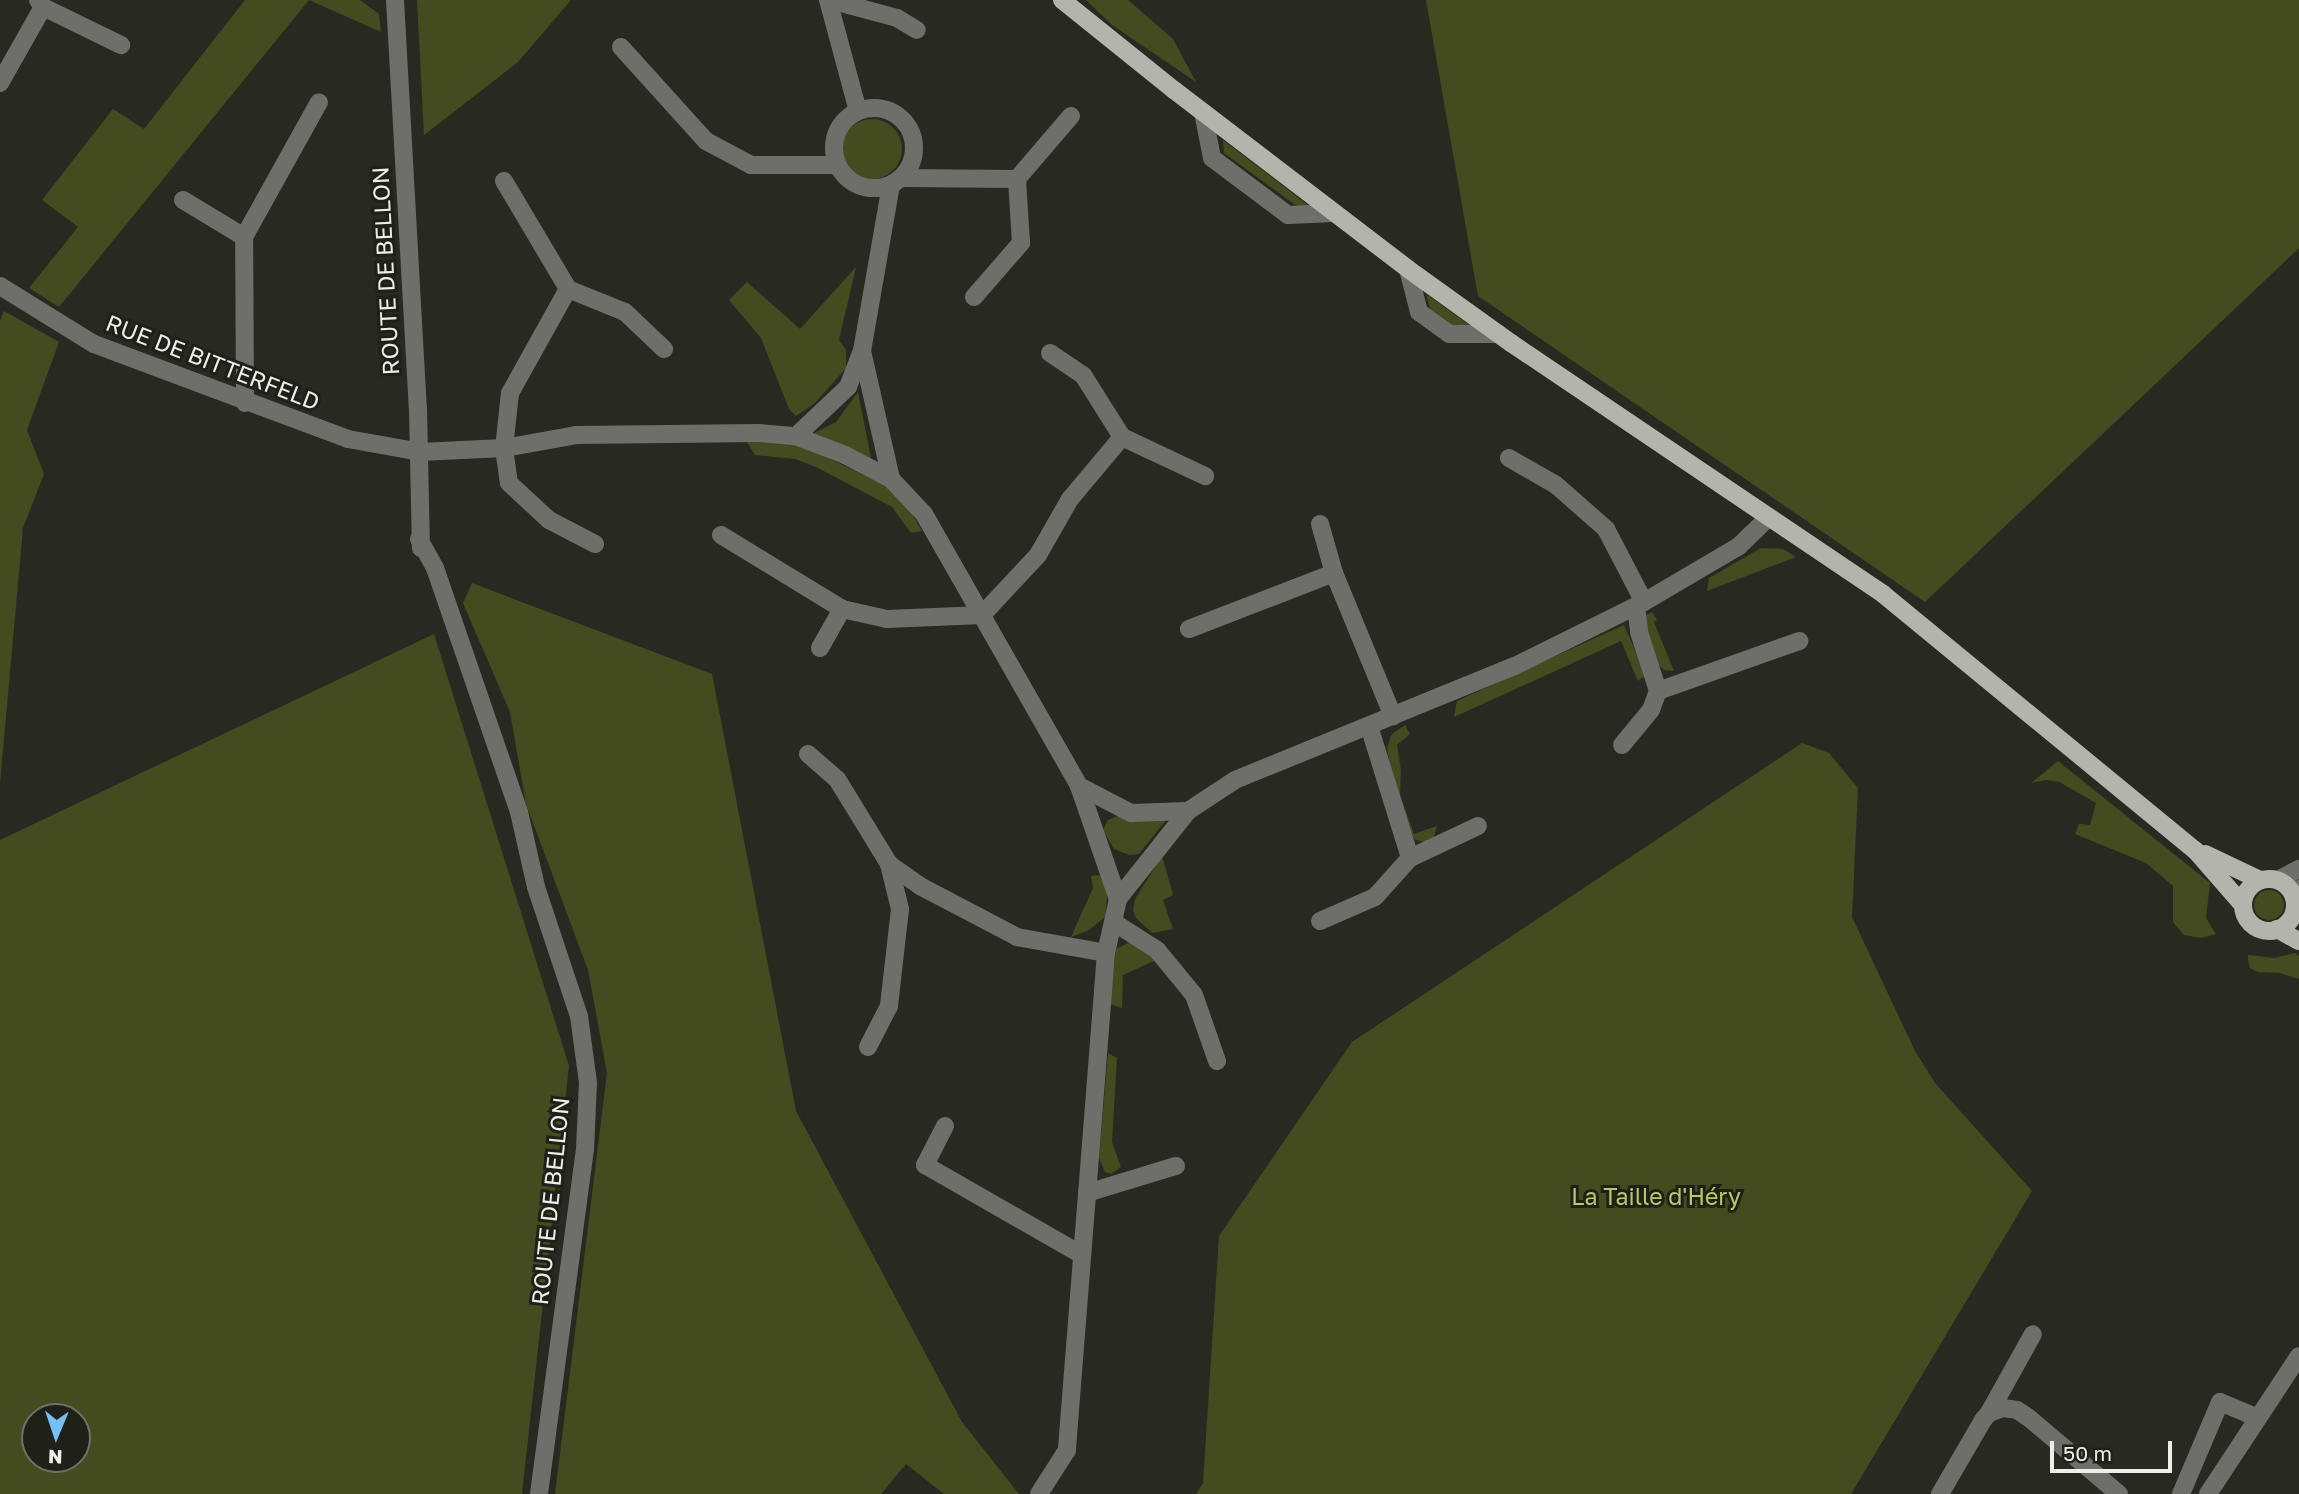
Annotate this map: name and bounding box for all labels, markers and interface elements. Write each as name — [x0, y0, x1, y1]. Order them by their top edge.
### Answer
street label: ROUTE DE BELLON — [366, 166, 404, 376]
street label: RUE DE BITTERFELD — [102, 309, 324, 415]
street label: ROUTE DE BELLON — [525, 1096, 575, 1306]
park label: La Taille d'Héry — [1571, 1182, 1741, 1210]
north arrow — [21, 1403, 91, 1473]
scale bar — [2054, 1428, 2176, 1472]
text: 50 m — [2063, 1440, 2112, 1466]
text: N — [48, 1446, 63, 1469]

